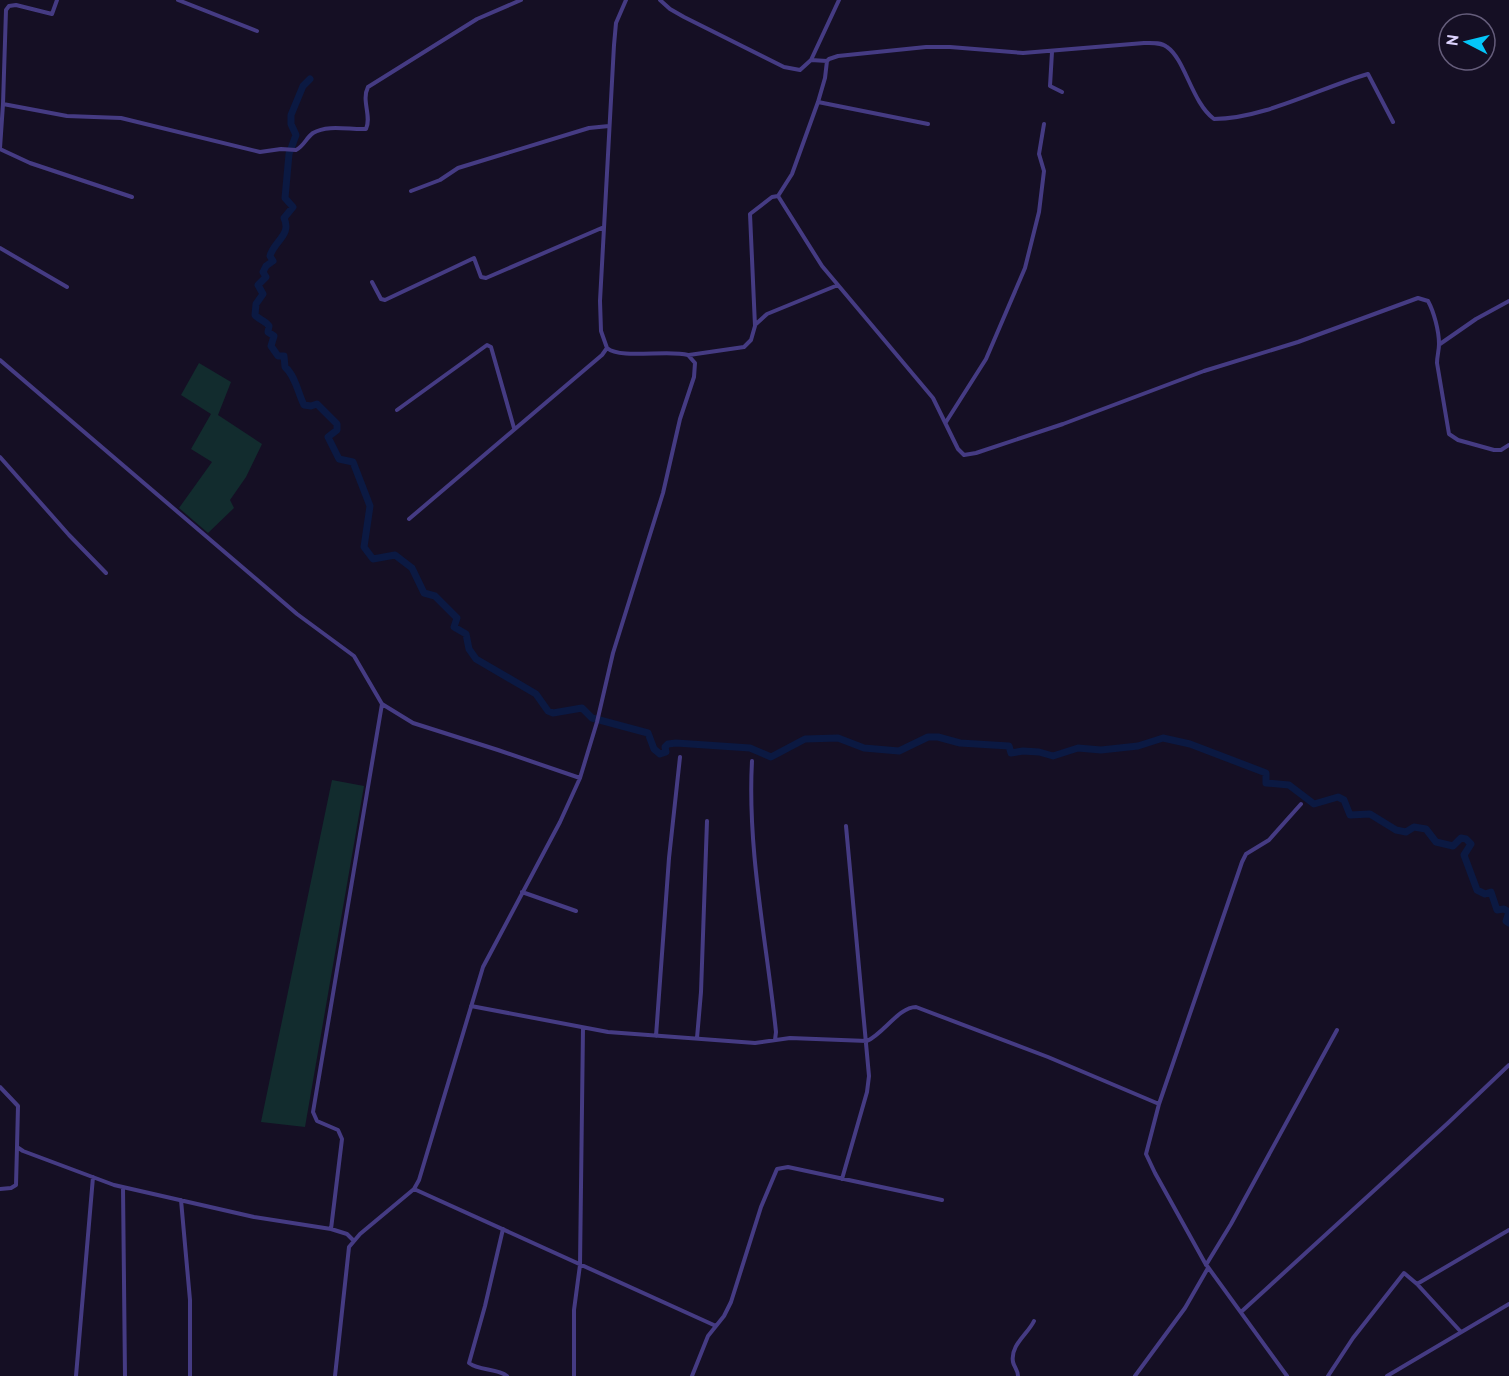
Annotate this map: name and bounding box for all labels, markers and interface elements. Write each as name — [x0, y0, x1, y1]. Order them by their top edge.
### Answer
north arrow — [1437, 12, 1497, 72]
text: N — [1443, 33, 1465, 47]

